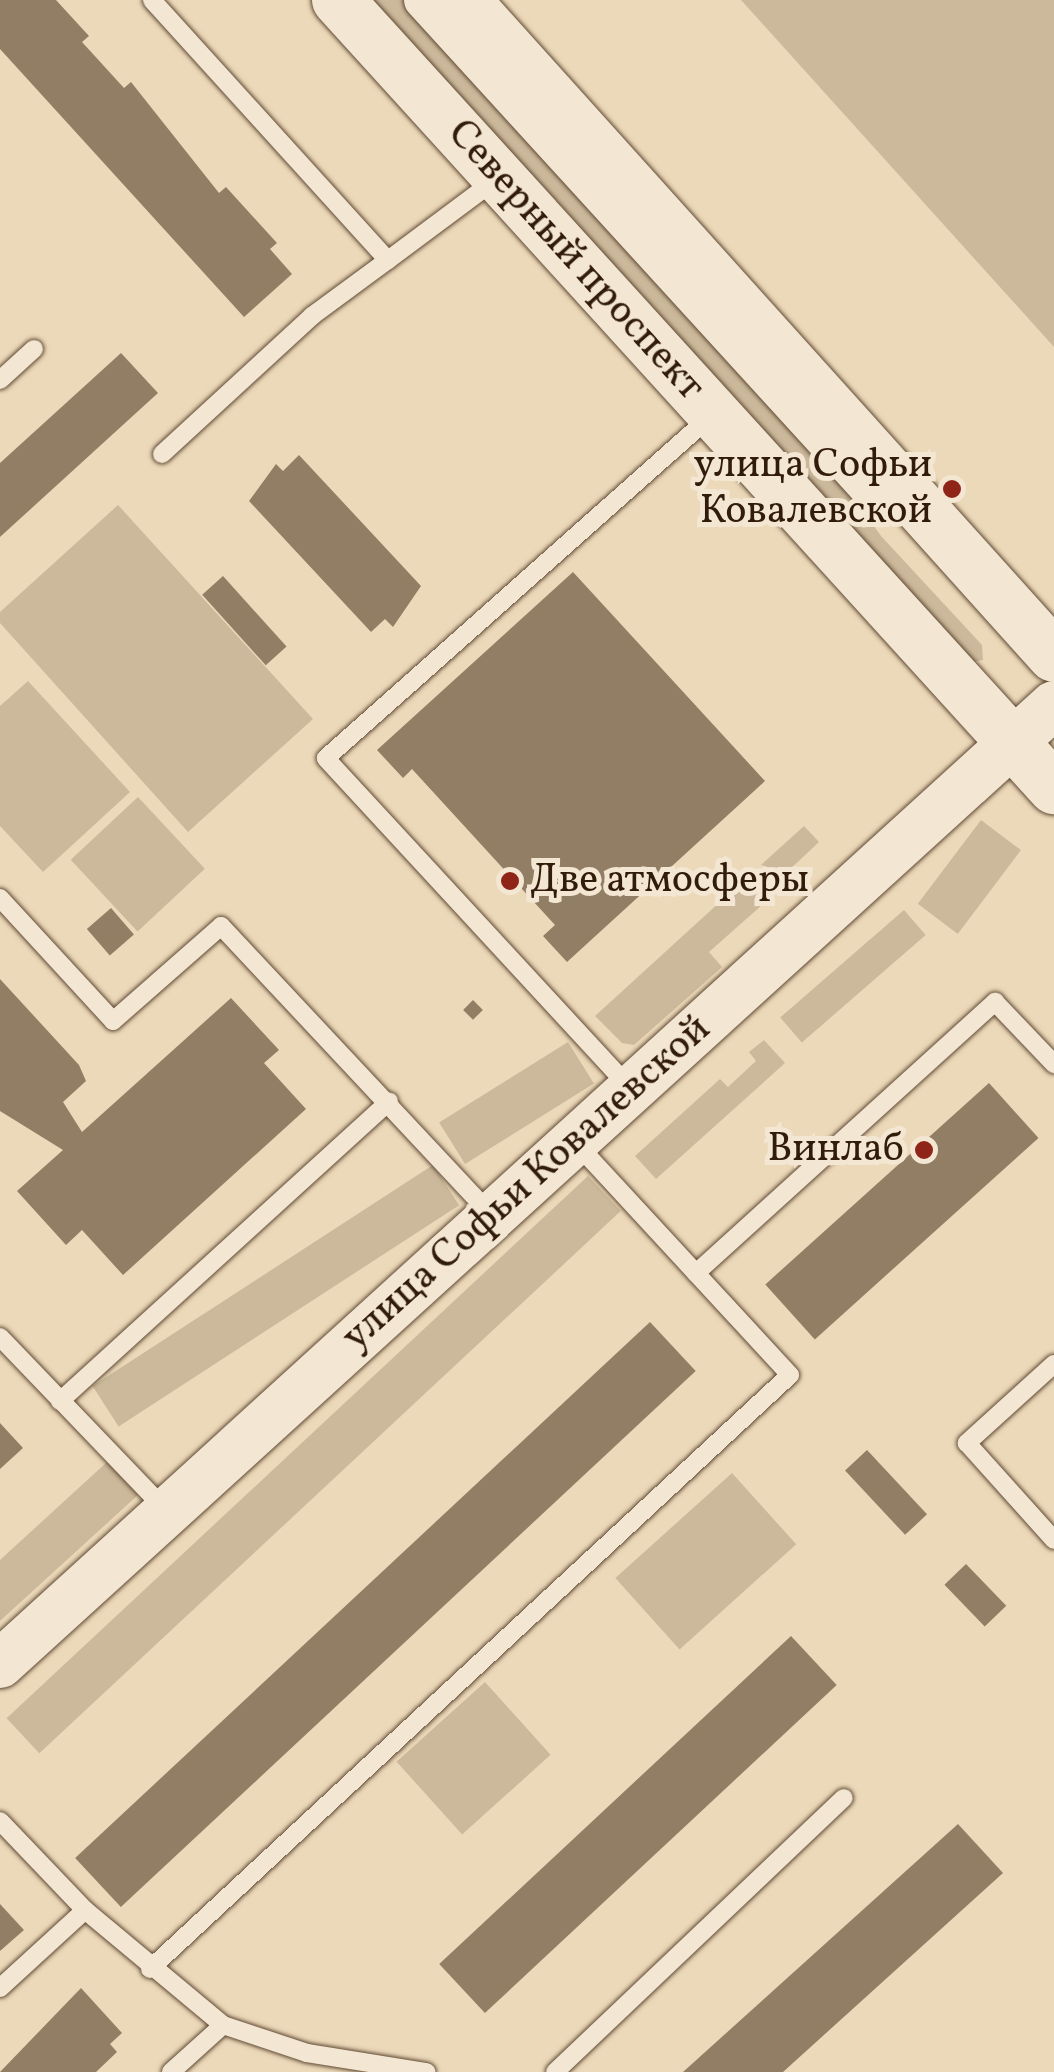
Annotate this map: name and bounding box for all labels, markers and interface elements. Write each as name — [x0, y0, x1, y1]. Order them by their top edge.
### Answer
street label: Северный проспект — [436, 111, 714, 411]
place label: улица Софьи Ковалевской — [693, 442, 932, 536]
marker: улица Софьи Ковалевской — [941, 478, 963, 500]
place label: Две атмосферы — [530, 857, 809, 905]
marker: Две атмосферы — [499, 870, 521, 892]
street label: улица Софьи Ковалевской — [333, 1006, 721, 1362]
place label: Винлаб — [767, 1126, 904, 1174]
marker: Винлаб — [913, 1139, 935, 1161]

